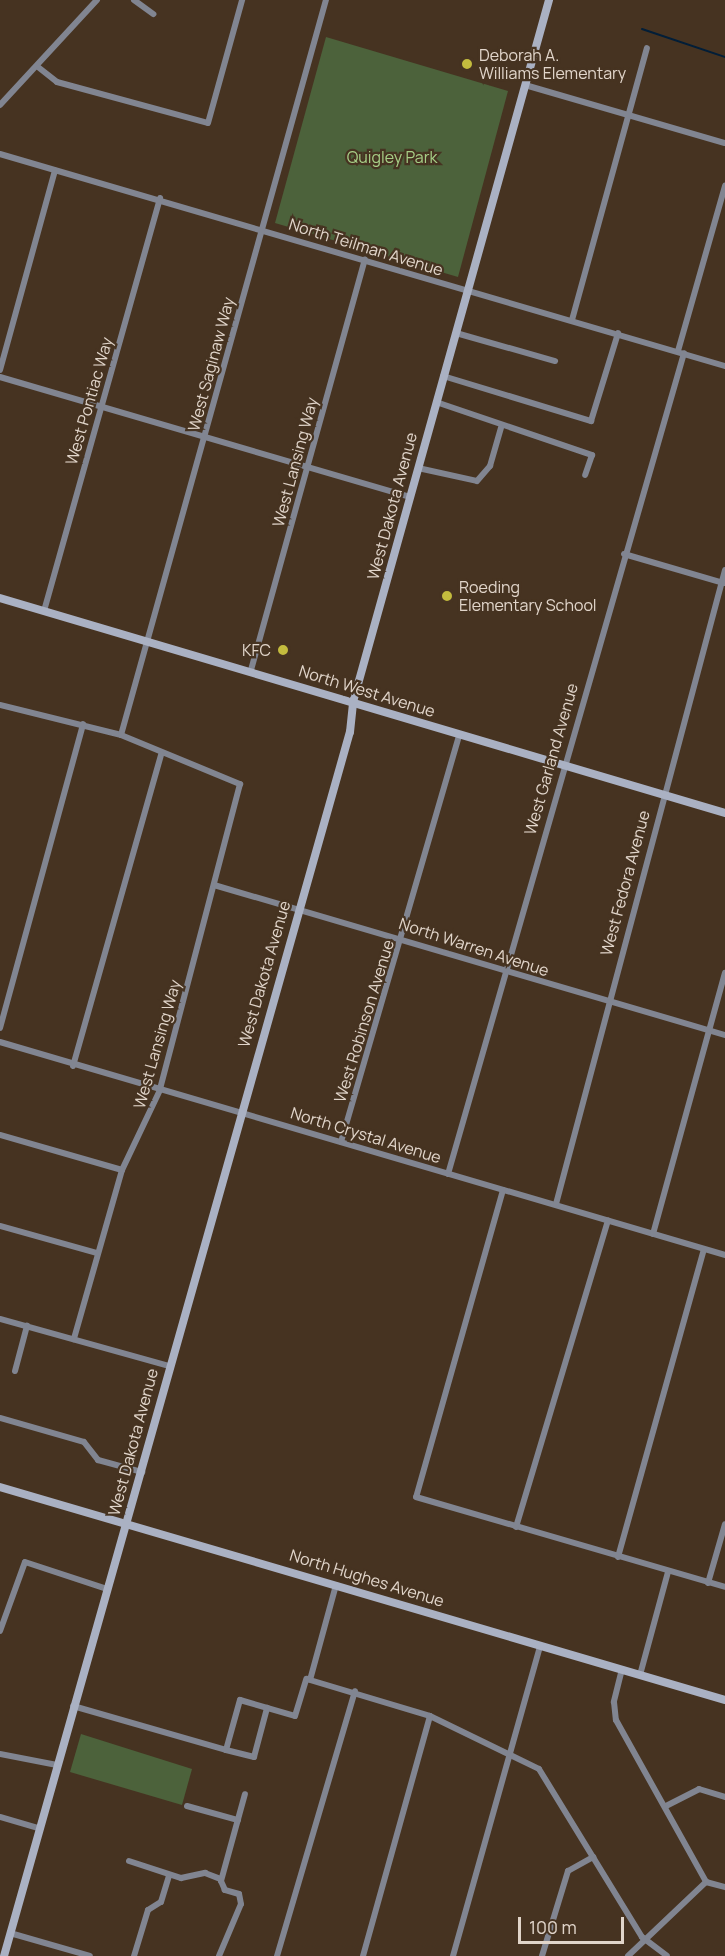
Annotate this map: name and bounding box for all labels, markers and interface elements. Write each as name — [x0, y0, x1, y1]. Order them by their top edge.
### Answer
place label: Deborah A. Williams Elementary — [479, 45, 626, 83]
marker: Deborah A. Williams Elementary — [460, 57, 474, 71]
park label: Quigley Park — [347, 147, 437, 167]
street label: North Teilman Avenue — [287, 214, 445, 280]
street label: West Saginaw Way — [184, 295, 238, 433]
street label: West Pontiac Way — [62, 335, 116, 467]
street label: West Lansing Way — [268, 395, 322, 529]
street label: West Dakota Avenue — [363, 430, 421, 582]
place label: Roeding Elementary School — [459, 577, 597, 615]
marker: Roeding Elementary School — [440, 589, 454, 603]
place label: KFC — [242, 640, 271, 660]
marker: KFC — [276, 643, 290, 657]
street label: North West Avenue — [297, 661, 437, 721]
street label: West Garland Avenue — [520, 681, 582, 837]
street label: West Fedora Avenue — [596, 808, 654, 958]
street label: West Dakota Avenue — [234, 899, 294, 1049]
street label: North Warren Avenue — [397, 914, 551, 980]
street label: West Robinson Avenue — [330, 937, 398, 1105]
street label: West Lansing Way — [129, 977, 185, 1111]
street label: North Crystal Avenue — [288, 1103, 444, 1167]
street label: West Dakota Avenue — [104, 1366, 162, 1518]
street label: North Hughes Avenue — [287, 1545, 447, 1611]
scale bar — [521, 1905, 628, 1943]
text: 100 m — [529, 1915, 577, 1939]

